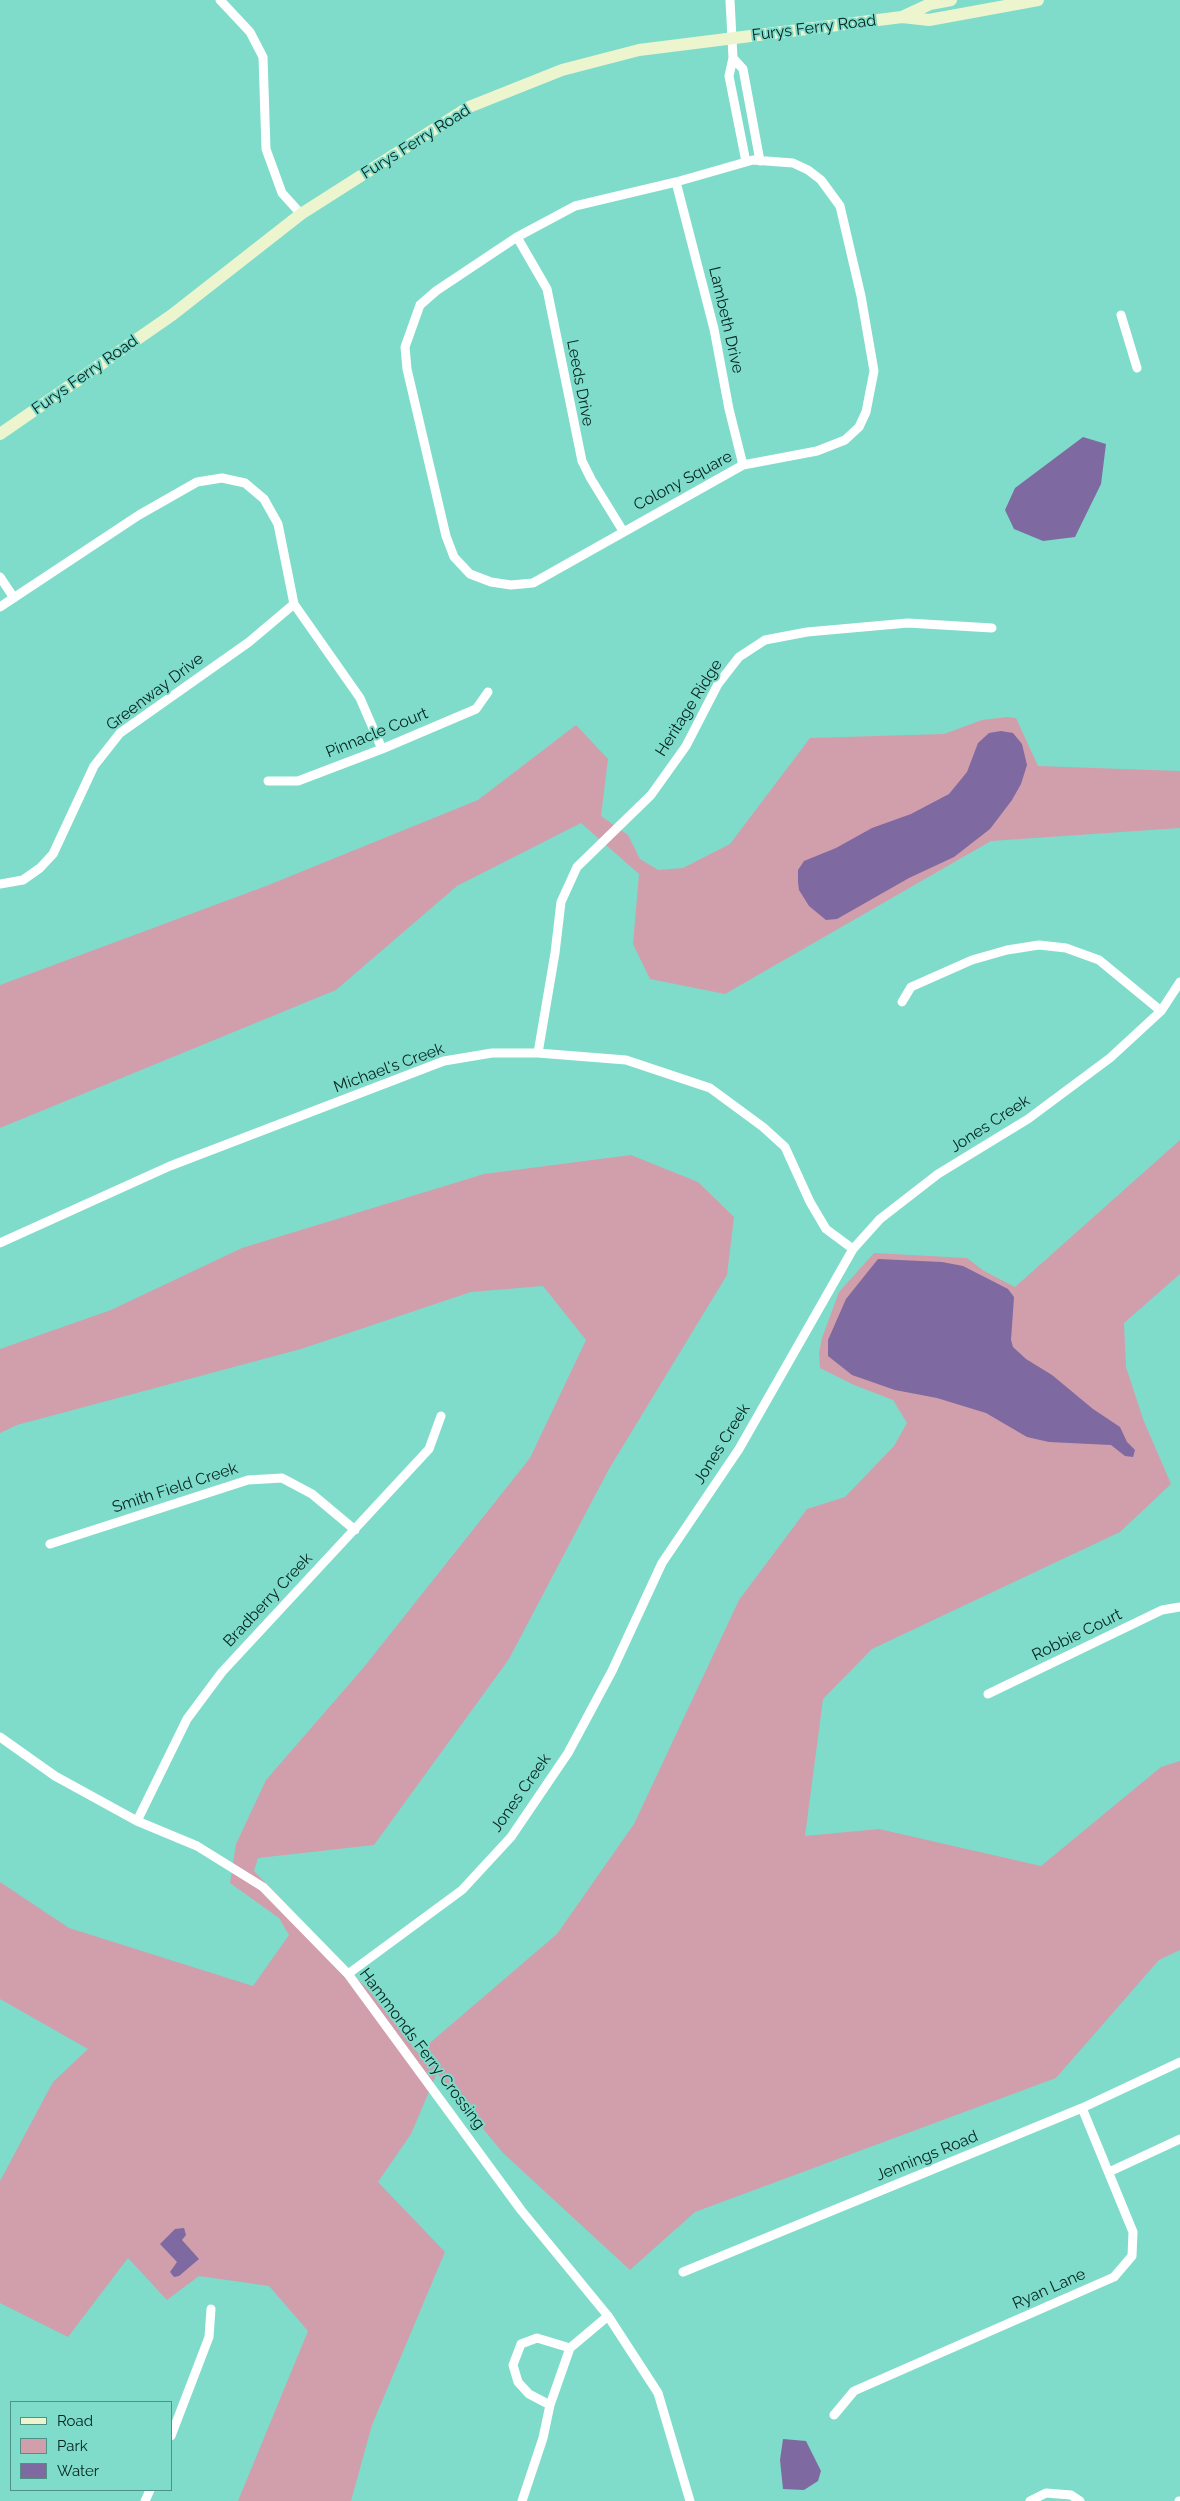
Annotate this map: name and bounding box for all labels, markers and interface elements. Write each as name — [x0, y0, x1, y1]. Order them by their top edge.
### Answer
street label: Furys Ferry Road — [751, 11, 877, 45]
street label: Furys Ferry Road — [358, 101, 474, 183]
street label: Lambeth Drive — [704, 265, 748, 375]
street label: Furys Ferry Road — [28, 331, 142, 419]
street label: Leeds Drive — [562, 338, 598, 428]
street label: Colony Square — [630, 447, 736, 515]
street label: Greenway Drive — [103, 649, 207, 735]
street label: Heritage Ridge — [652, 656, 726, 760]
street label: Pinnacle Court — [323, 704, 431, 762]
street label: Michael's Creek — [331, 1039, 447, 1097]
street label: Jones Creek — [947, 1091, 1033, 1157]
street label: Jones Creek — [690, 1400, 754, 1488]
street label: Smith Field Creek — [110, 1459, 240, 1517]
street label: Bradberry Creek — [219, 1549, 317, 1651]
street label: Robbie Court — [1029, 1605, 1125, 1665]
street label: Jones Creek — [487, 1750, 555, 1836]
street label: Hammonds Ferry Crossing — [355, 1965, 489, 2133]
street label: Jennings Road — [873, 2127, 981, 2185]
street label: Ryan Lane — [1010, 2264, 1088, 2314]
legend — [10, 2401, 172, 2491]
text: Road — [57, 2412, 93, 2430]
text: Park — [57, 2437, 88, 2455]
text: Water — [57, 2462, 99, 2480]

